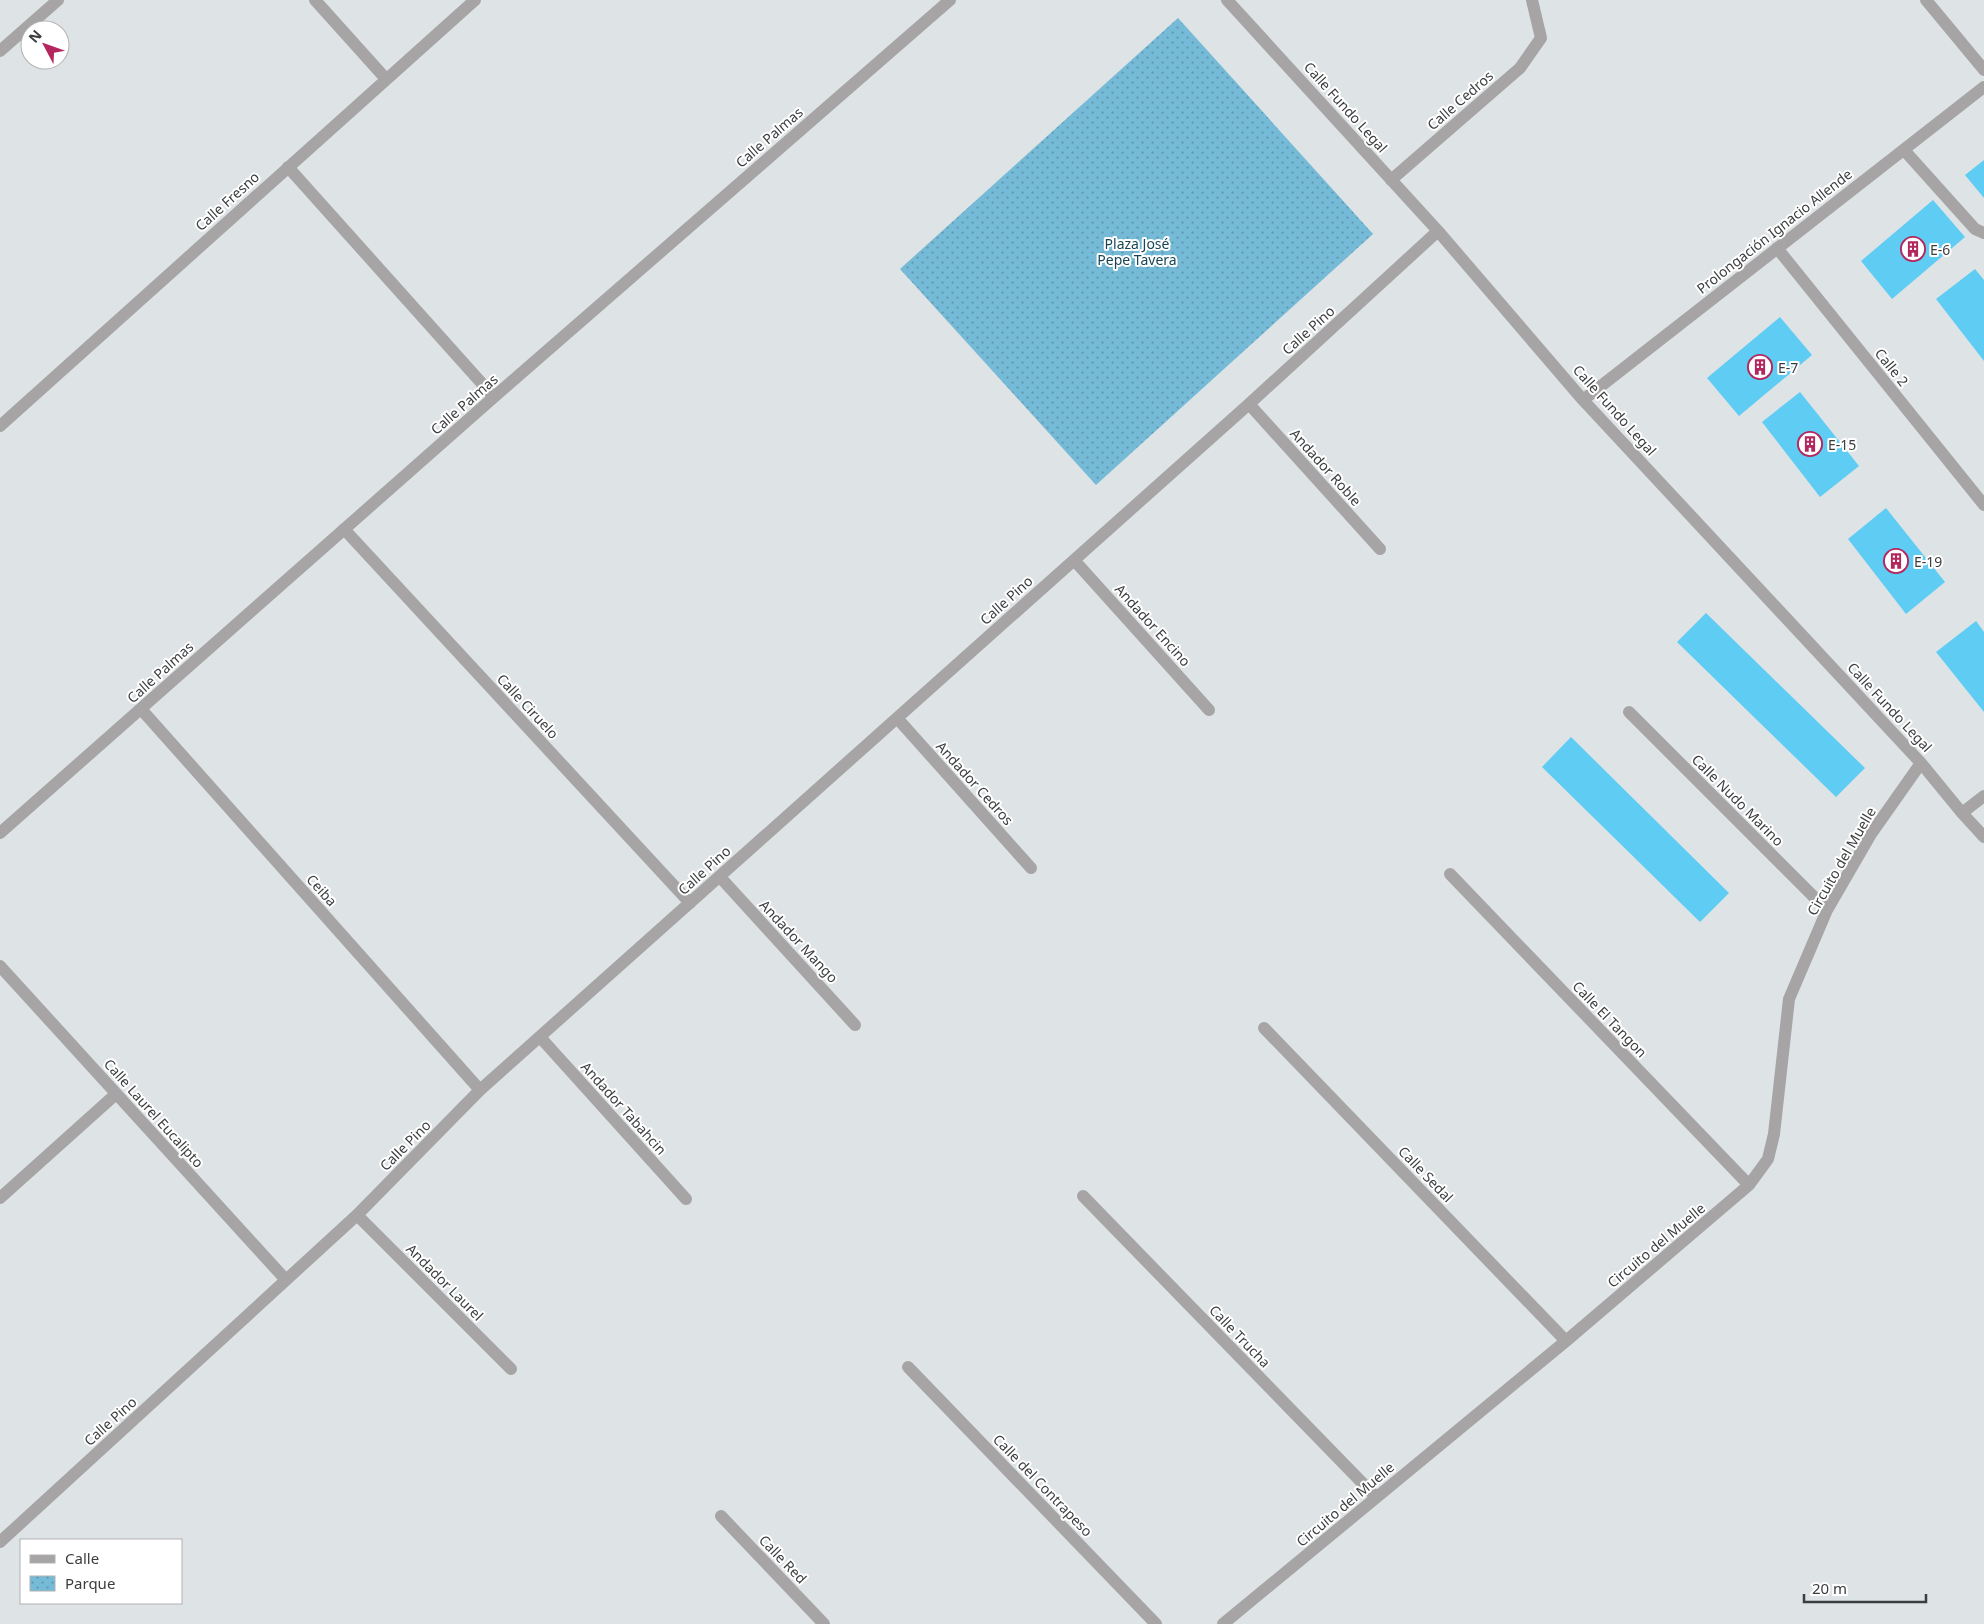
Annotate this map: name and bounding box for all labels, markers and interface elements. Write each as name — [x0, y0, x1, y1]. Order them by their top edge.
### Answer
north arrow — [20, 20, 70, 70]
text: N — [24, 26, 46, 47]
street label: Calle Fundo Legal — [1300, 58, 1392, 156]
street label: Calle Cedros — [1423, 66, 1497, 134]
street label: Calle Palmas — [731, 102, 807, 171]
street label: Prolongación Ignacio Allende — [1692, 164, 1856, 298]
street label: Calle Fresno — [191, 167, 263, 235]
park label: Plaza José Pepe Tavera — [1097, 234, 1177, 269]
building icon: E-6 — [1900, 236, 1926, 262]
place label: E-6 — [1930, 240, 1950, 259]
street label: Calle Pino — [1278, 301, 1338, 359]
street label: Calle 2 — [1871, 344, 1913, 390]
building icon: E-7 — [1747, 354, 1773, 380]
place label: E-7 — [1778, 358, 1798, 377]
street label: Calle Fundo Legal — [1569, 361, 1661, 459]
street label: Calle Palmas — [426, 369, 502, 438]
street label: Andador Roble — [1286, 424, 1366, 510]
building icon: E-15 — [1797, 431, 1823, 457]
place label: E-15 — [1828, 435, 1856, 454]
building icon: E-19 — [1883, 548, 1909, 574]
place label: E-19 — [1914, 552, 1942, 571]
street label: Calle Pino — [976, 571, 1036, 629]
street label: Andador Encino — [1111, 580, 1195, 670]
street label: Calle Palmas — [123, 637, 197, 707]
street label: Calle Fundo Legal — [1843, 658, 1937, 756]
street label: Calle Ciruelo — [493, 669, 563, 743]
street label: Andador Cedros — [932, 737, 1018, 829]
street label: Calle Nudo Marino — [1688, 750, 1788, 850]
street label: Circuito del Muelle — [1802, 803, 1880, 919]
street label: Calle Pino — [674, 841, 734, 899]
street label: Ceiba — [303, 870, 341, 910]
street label: Andador Mango — [756, 895, 842, 987]
street label: Calle El Tangon — [1569, 977, 1651, 1061]
street label: Calle Laurel Eucalipto — [100, 1055, 208, 1171]
street label: Andador Tabahcin — [577, 1057, 671, 1159]
street label: Calle Pino — [375, 1115, 435, 1175]
street label: Calle Sedal — [1394, 1142, 1458, 1206]
street label: Circuito del Muelle — [1603, 1198, 1709, 1292]
street label: Andador Laurel — [402, 1239, 488, 1325]
street label: Calle Trucha — [1205, 1301, 1275, 1371]
street label: Calle Pino — [80, 1392, 140, 1450]
street label: Calle del Contrapeso — [989, 1430, 1097, 1540]
street label: Circuito del Muelle — [1292, 1457, 1398, 1551]
street label: Calle Red — [755, 1531, 811, 1587]
legend — [20, 1539, 182, 1604]
text: Calle — [65, 1548, 99, 1568]
scale bar — [1804, 1572, 1926, 1604]
text: Parque — [65, 1573, 115, 1593]
text: 20 m — [1812, 1578, 1847, 1598]

